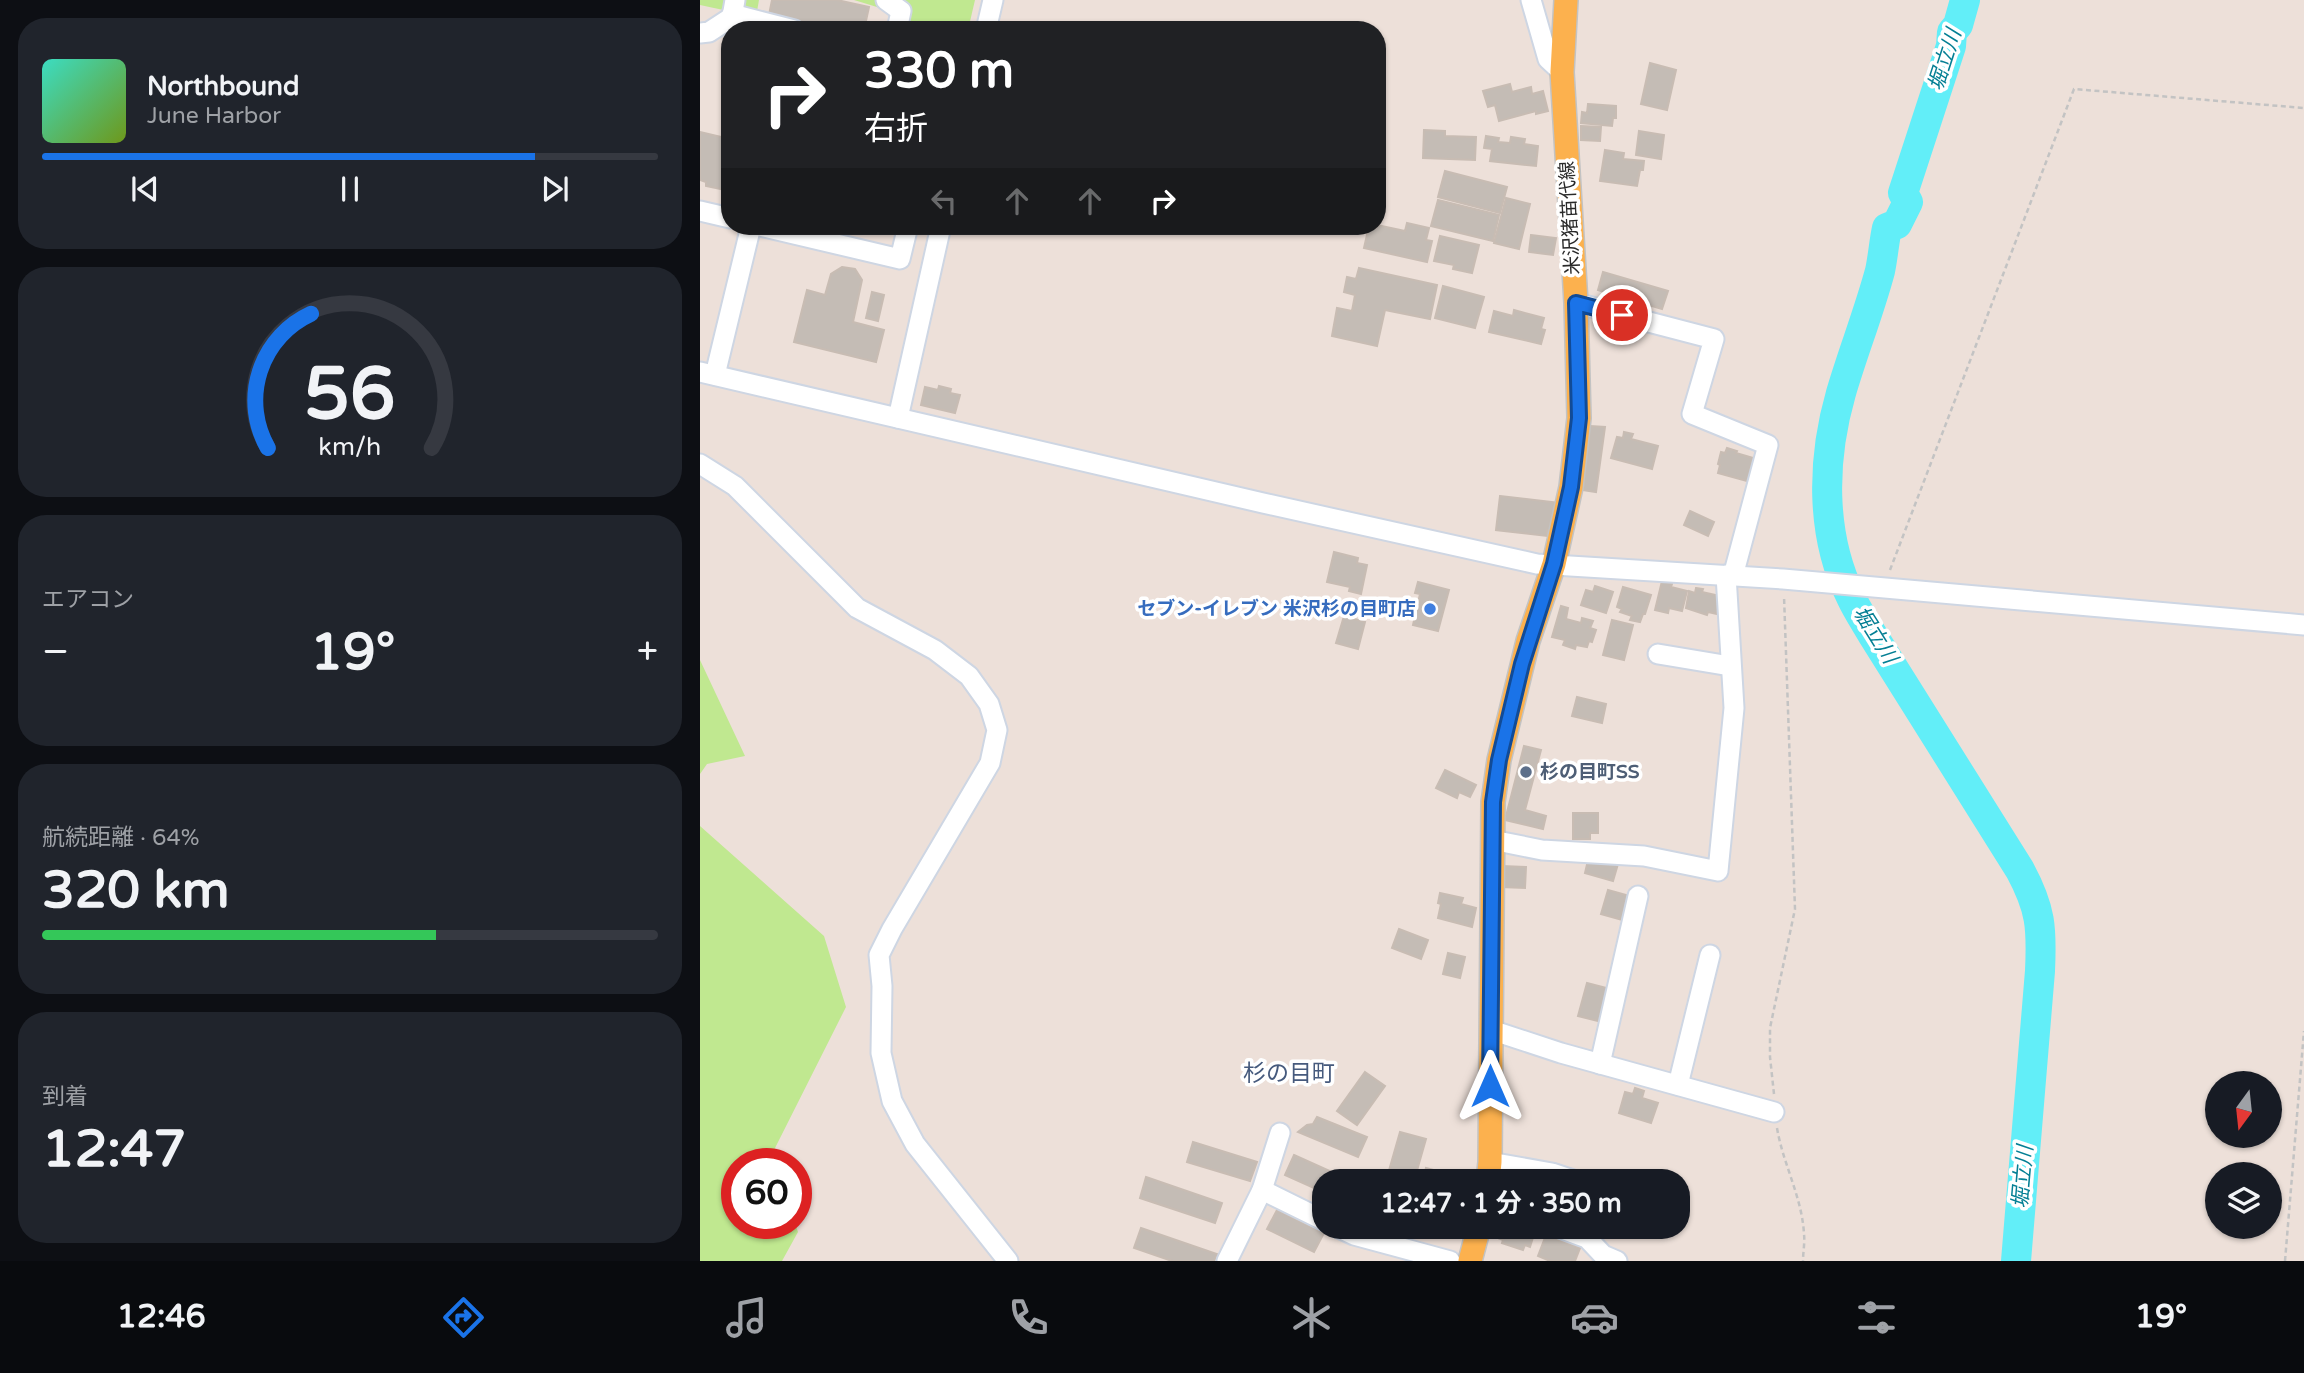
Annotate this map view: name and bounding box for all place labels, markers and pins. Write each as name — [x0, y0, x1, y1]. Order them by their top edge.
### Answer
pin — [1592, 285, 1652, 345]
place label: セブン-イレブン 米沢杉の目町店 — [1137, 598, 1416, 620]
marker: セブン-イレブン 米沢杉の目町店 — [1422, 601, 1438, 617]
place label: 杉の目町SS — [1540, 761, 1640, 783]
marker: 杉の目町SS — [1518, 764, 1534, 780]

